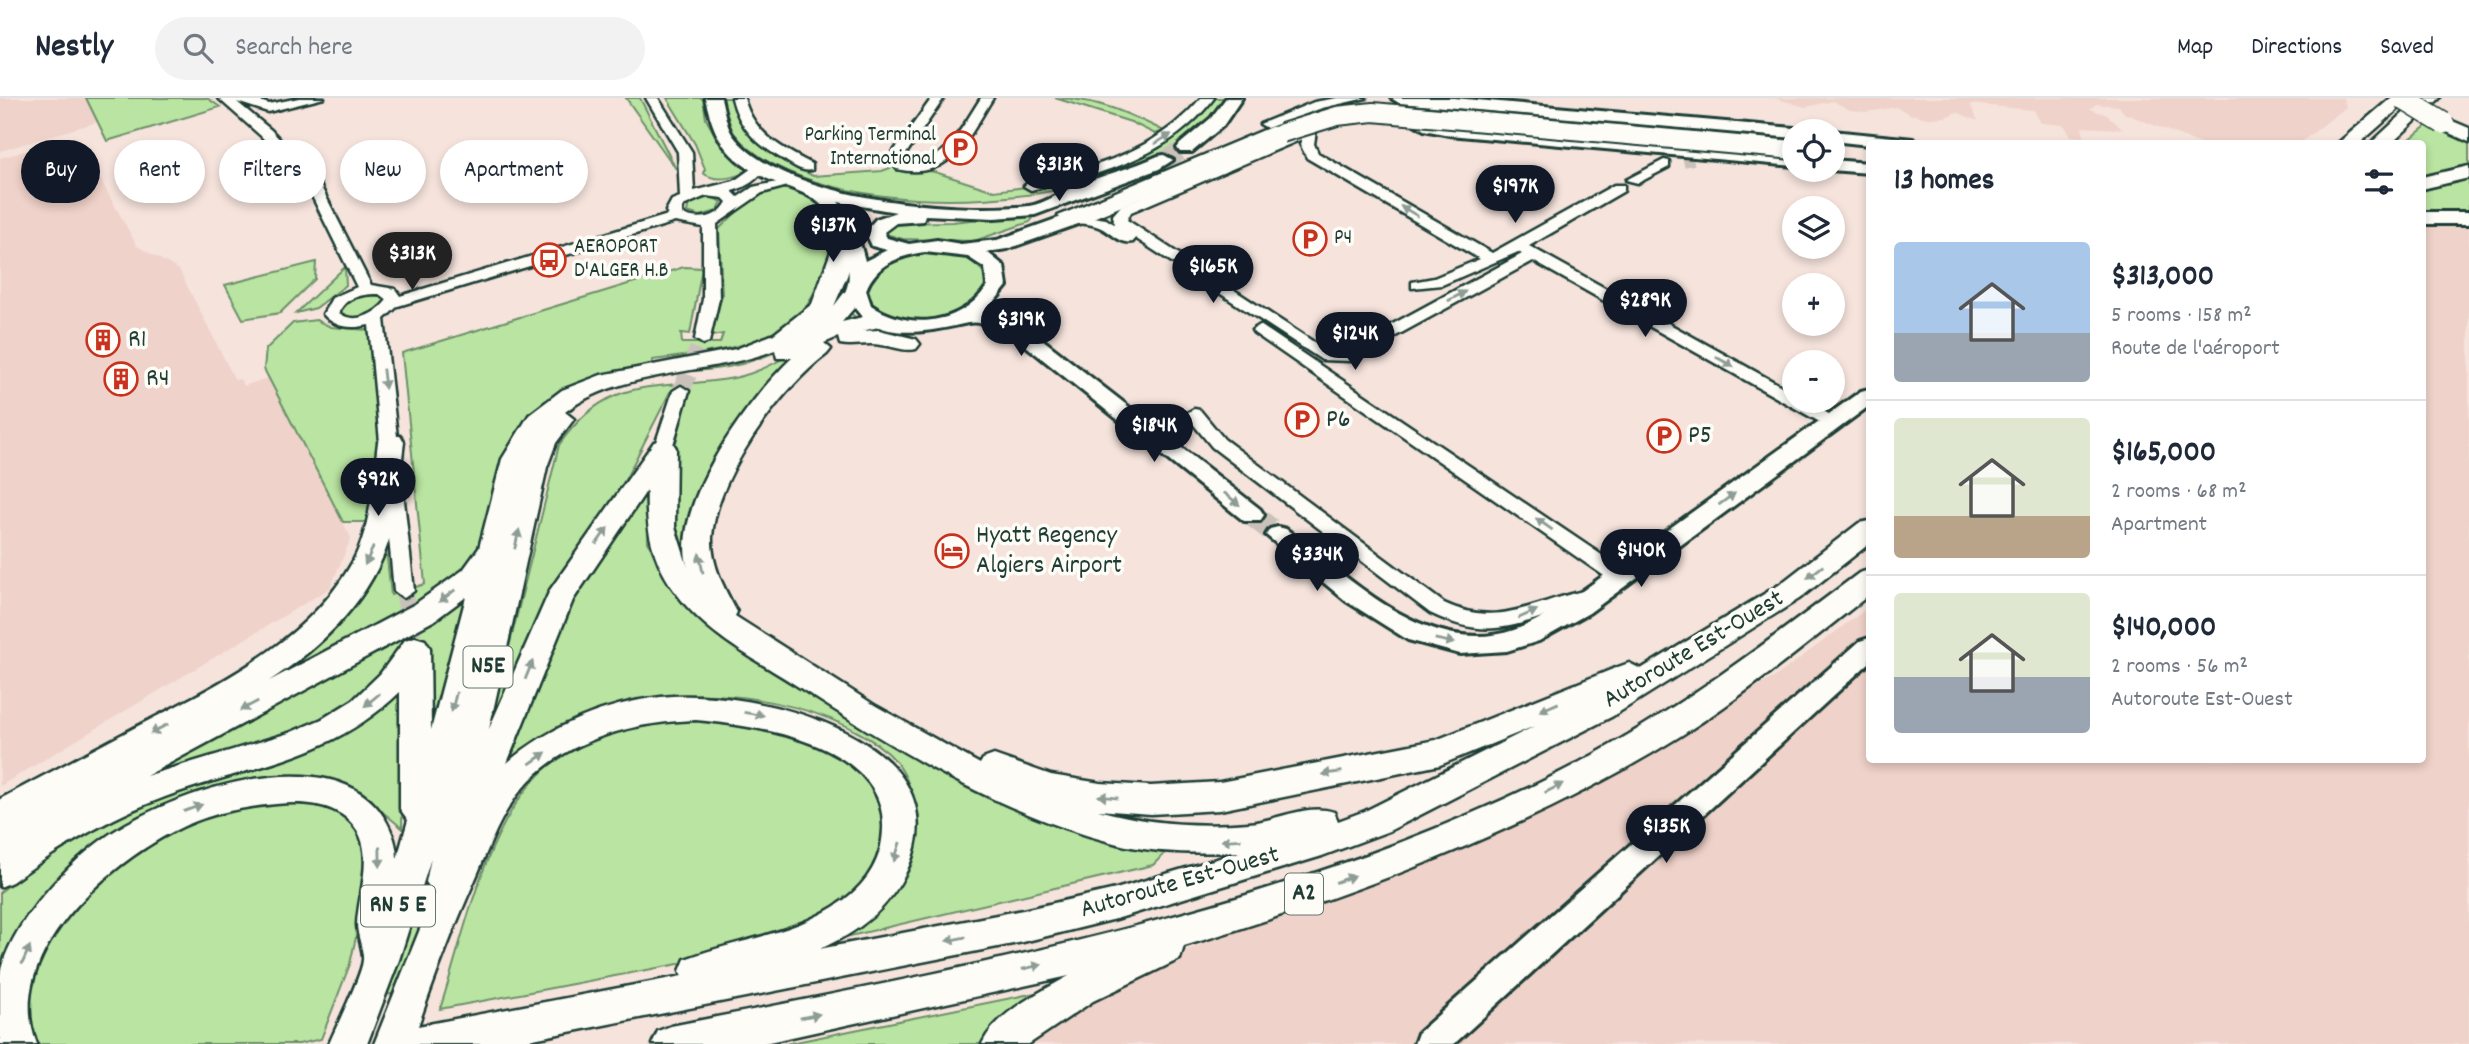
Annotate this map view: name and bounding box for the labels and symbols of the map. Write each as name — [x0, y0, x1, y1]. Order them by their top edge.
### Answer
place label: Parking Terminal International — [804, 121, 936, 175]
parking icon: Parking Terminal International — [941, 129, 979, 167]
one-way arrow — [1154, 132, 1173, 145]
pin: $313K — [1010, 144, 1108, 203]
pin: $197K — [1466, 166, 1564, 225]
pin: $137K — [784, 204, 882, 264]
one-way arrow — [1400, 205, 1419, 217]
parking icon: P4 — [1291, 220, 1329, 258]
place label: P4 — [1334, 224, 1352, 254]
pin: $313K — [363, 232, 461, 292]
place label: AEROPORT D'ALGER H.B — [574, 233, 668, 287]
bus stop icon: AEROPORT D'ALGER H.B — [530, 241, 568, 279]
pin: $165K — [1164, 246, 1262, 305]
pin: $289K — [1596, 280, 1694, 339]
one-way arrow — [1448, 290, 1467, 302]
pin: $319K — [972, 299, 1070, 358]
pin: $124K — [1306, 313, 1404, 372]
building icon: R1 — [84, 321, 122, 359]
place label: R1 — [128, 322, 146, 359]
one-way arrow — [1715, 356, 1735, 368]
building icon: R4 — [102, 360, 140, 398]
place label: R4 — [146, 361, 169, 398]
one-way arrow — [378, 368, 389, 390]
parking icon: P6 — [1283, 401, 1321, 439]
place label: P6 — [1326, 402, 1351, 439]
pin: $184K — [1105, 404, 1203, 464]
parking icon: P5 — [1645, 417, 1683, 455]
place label: P5 — [1688, 418, 1712, 455]
pin: $92K — [337, 458, 419, 518]
one-way arrow — [1223, 491, 1241, 506]
one-way arrow — [1718, 492, 1736, 506]
one-way arrow — [1534, 517, 1554, 530]
place label: Hyatt Regency Algiers Airport — [976, 518, 1122, 585]
one-way arrow — [595, 527, 609, 545]
one-way arrow — [512, 528, 523, 550]
pin: $140K — [1592, 530, 1690, 589]
hotel icon: Hyatt Regency Algiers Airport — [933, 532, 971, 570]
pin: $334K — [1268, 533, 1366, 593]
one-way arrow — [363, 546, 374, 567]
one-way arrow — [696, 551, 707, 573]
one-way arrow — [1807, 564, 1825, 579]
street label: Autoroute Est-Ouest — [1596, 581, 1792, 719]
one-way arrow — [439, 589, 457, 604]
one-way arrow — [1518, 608, 1538, 620]
one-way arrow — [1434, 636, 1456, 647]
road number: N5E — [463, 646, 512, 688]
one-way arrow — [524, 660, 535, 681]
one-way arrow — [448, 691, 459, 713]
one-way arrow — [363, 692, 381, 708]
one-way arrow — [238, 700, 258, 712]
one-way arrow — [1539, 701, 1559, 713]
one-way arrow — [743, 708, 765, 719]
one-way arrow — [149, 723, 169, 735]
one-way arrow — [529, 751, 547, 765]
one-way arrow — [1321, 767, 1343, 778]
one-way arrow — [1544, 783, 1564, 795]
one-way arrow — [1097, 791, 1119, 802]
one-way arrow — [182, 803, 203, 814]
pin: $135K — [1617, 806, 1715, 865]
one-way arrow — [1220, 835, 1242, 846]
street label: Autoroute Est-Ouest — [1076, 837, 1284, 929]
one-way arrow — [891, 842, 902, 863]
one-way arrow — [374, 847, 386, 869]
one-way arrow — [1334, 873, 1355, 884]
road number: A2 — [1285, 874, 1323, 914]
road number: RN 5 E — [361, 886, 435, 926]
one-way arrow — [945, 934, 967, 945]
one-way arrow — [20, 945, 32, 965]
one-way arrow — [1021, 961, 1043, 972]
one-way arrow — [799, 1011, 821, 1022]

